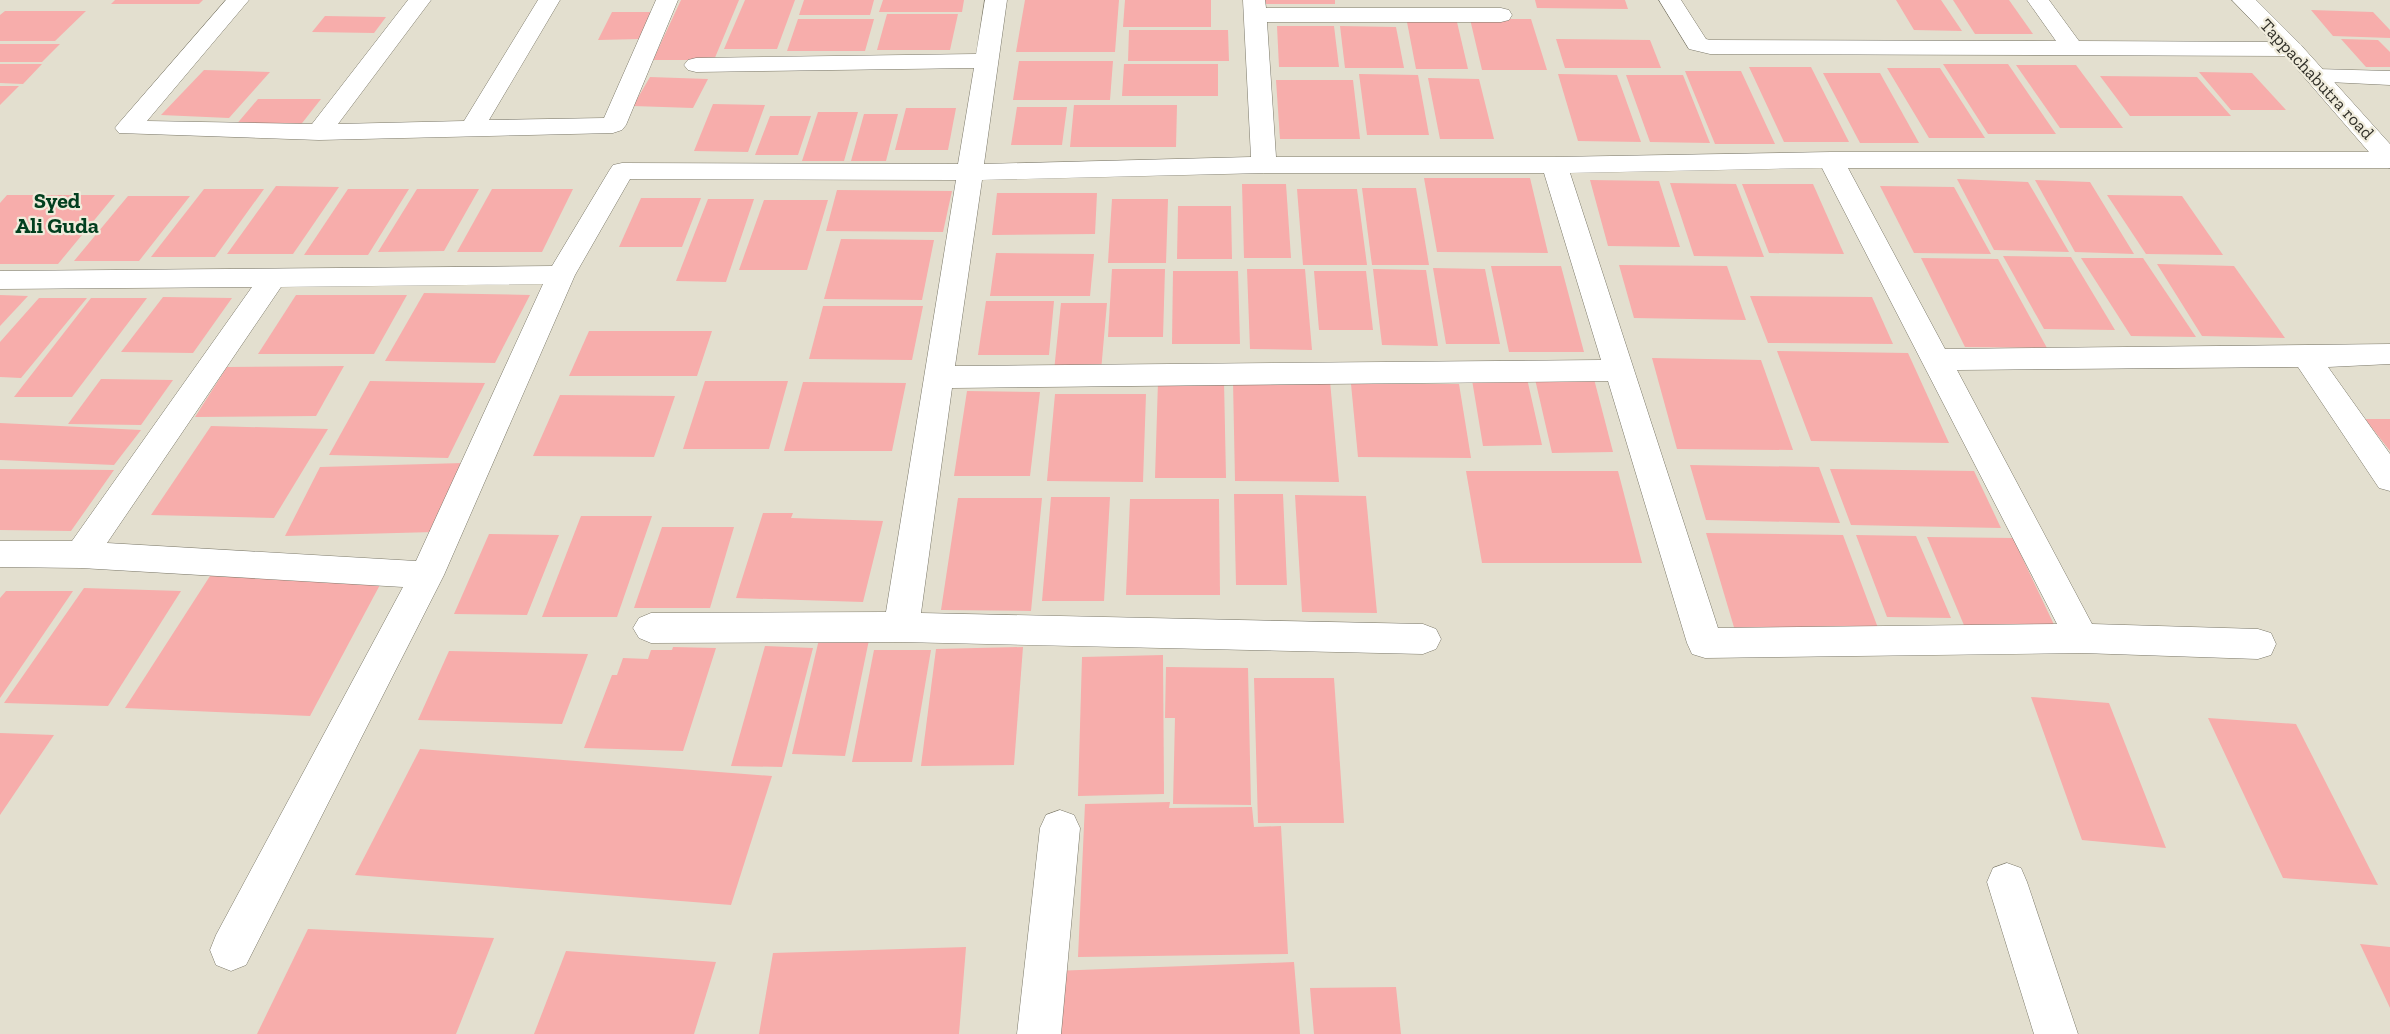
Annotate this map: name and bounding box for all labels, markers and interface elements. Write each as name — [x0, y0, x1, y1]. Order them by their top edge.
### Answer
street label: Tappachabutra road — [2255, 14, 2379, 144]
district label: Syed Ali Guda — [15, 187, 99, 239]

